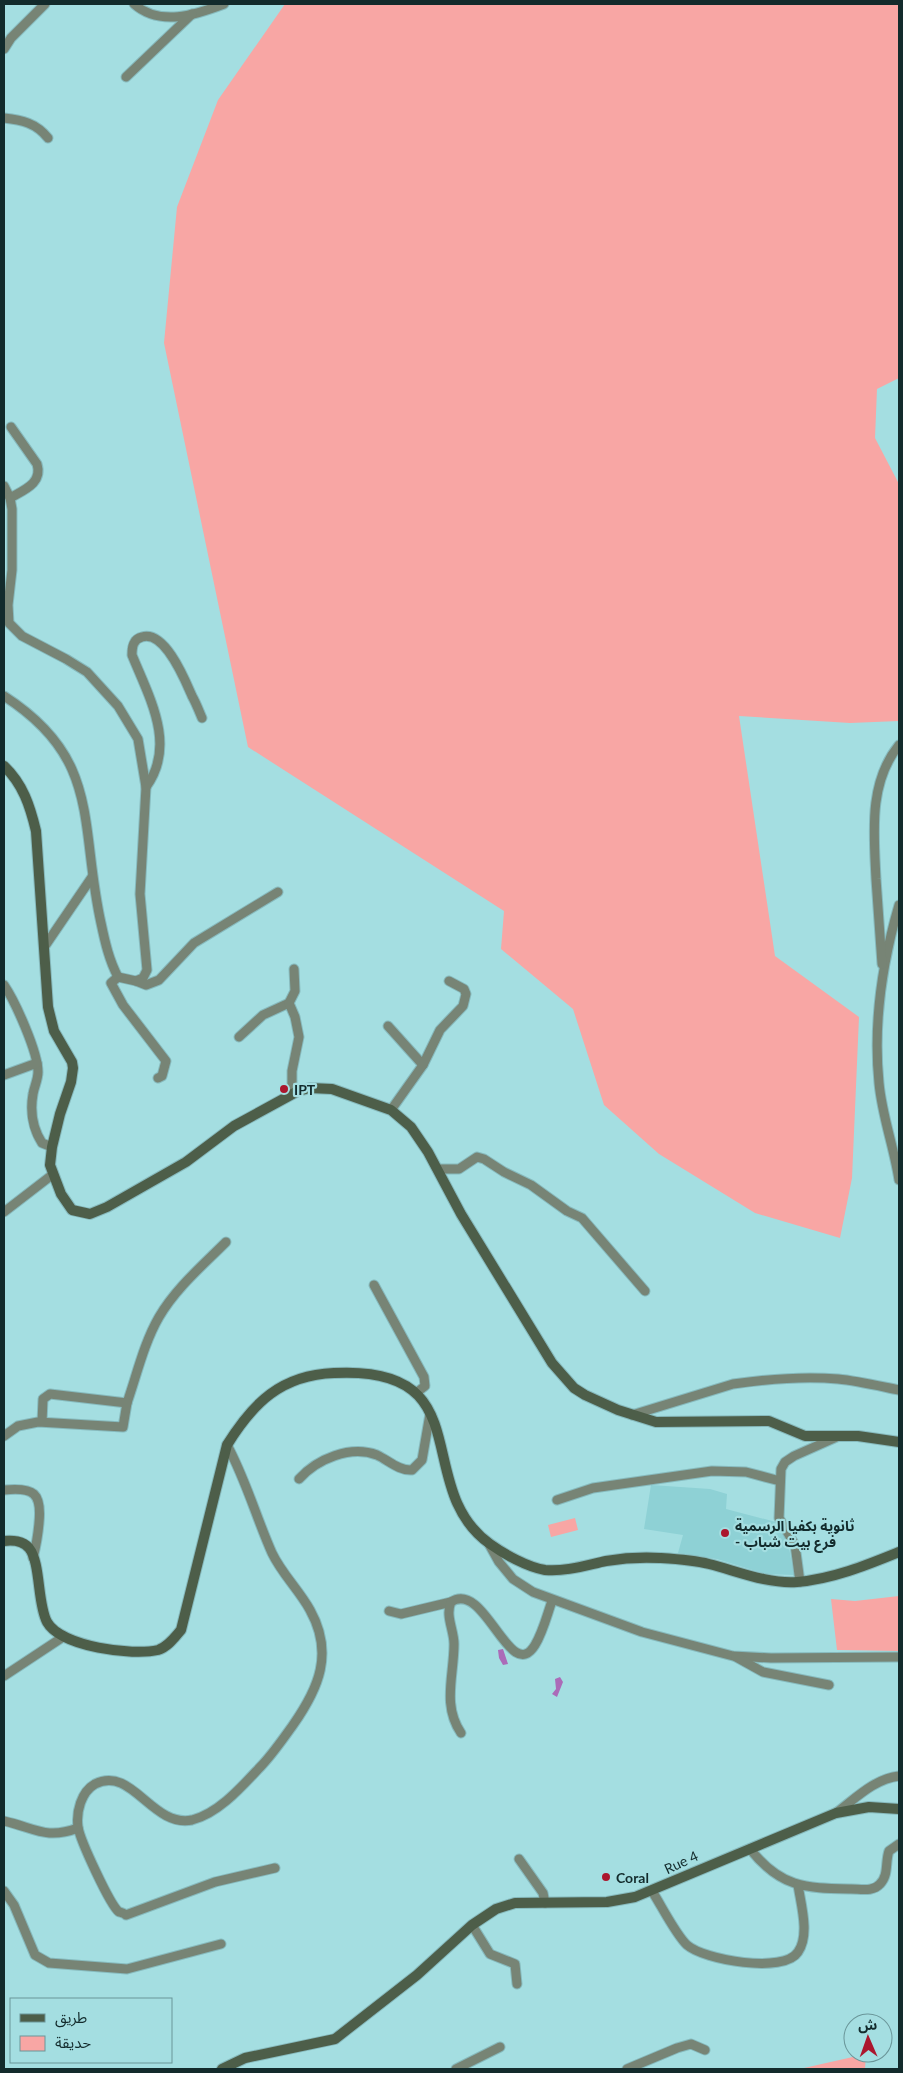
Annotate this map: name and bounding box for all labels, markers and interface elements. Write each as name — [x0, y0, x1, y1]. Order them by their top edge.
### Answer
place label: IPT — [294, 1081, 316, 1098]
marker: IPT — [278, 1083, 290, 1095]
place label: ثانوية بكفيا الرسمية - فرع بيت شباب — [735, 1517, 855, 1553]
marker: ثانوية بكفيا الرسمية - فرع بيت شباب — [719, 1527, 731, 1539]
street label: Rue 4 — [661, 1847, 701, 1877]
place label: Coral — [616, 1869, 649, 1886]
marker: Coral — [600, 1871, 612, 1883]
legend — [10, 1998, 172, 2063]
text: طريق — [55, 2008, 87, 2028]
north arrow — [843, 2013, 893, 2063]
text: ش — [858, 2016, 877, 2033]
text: حديقة — [55, 2033, 91, 2051]

